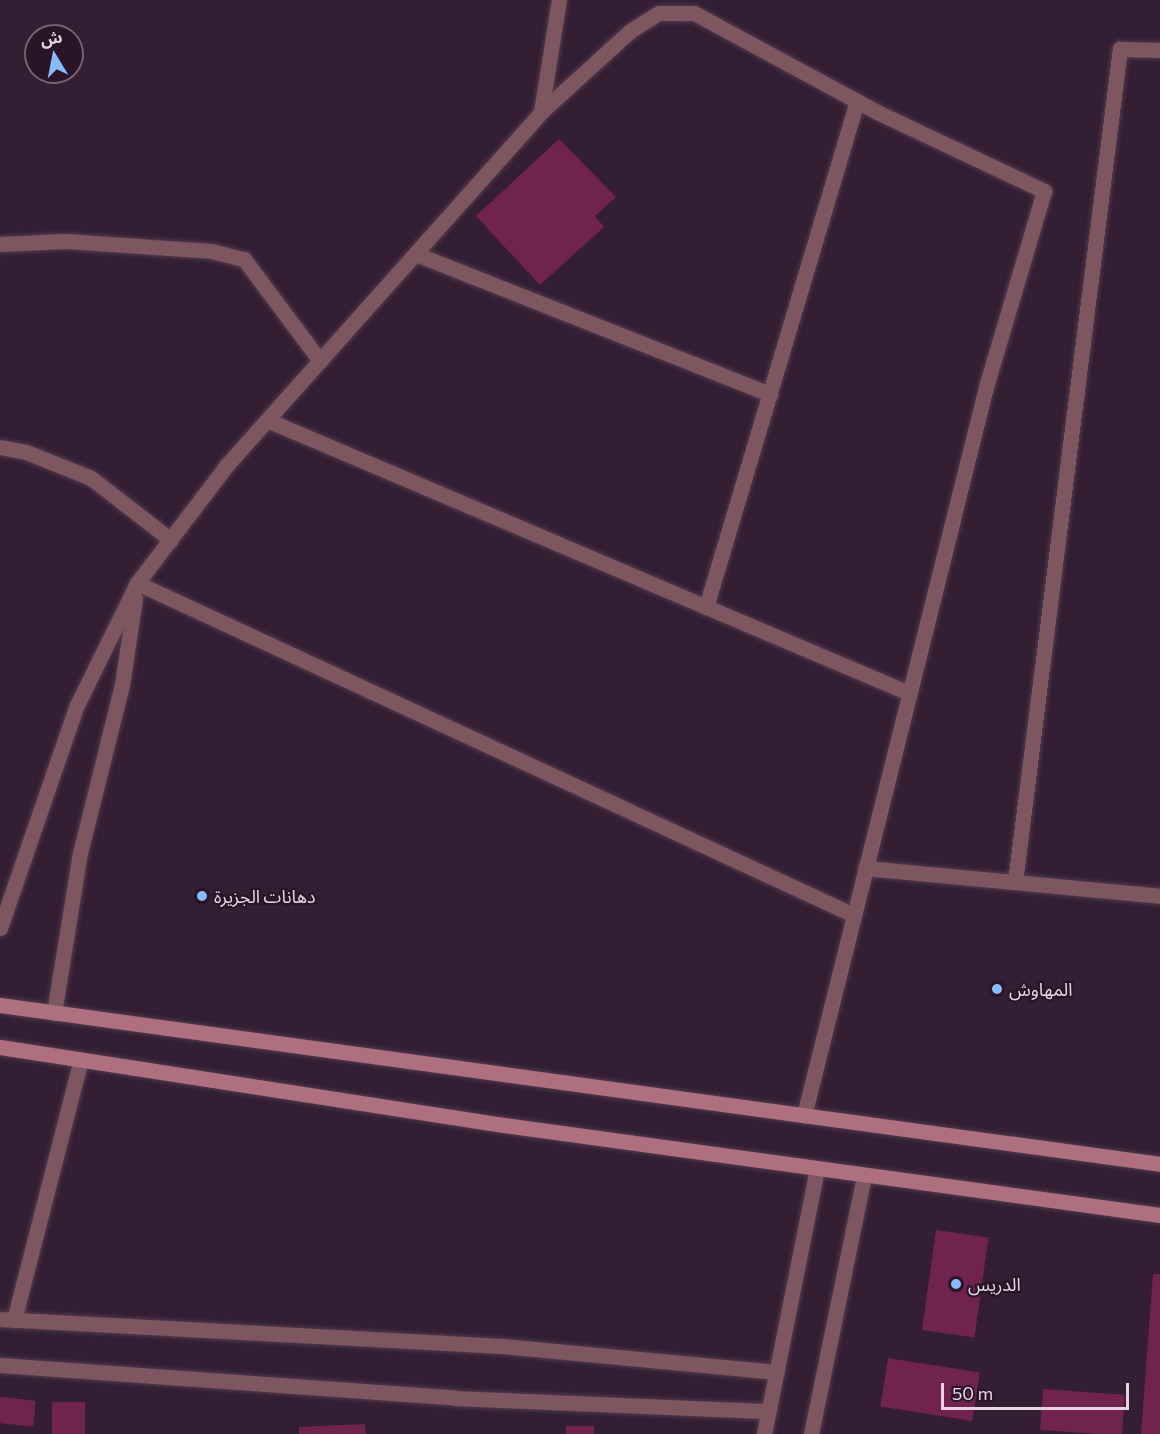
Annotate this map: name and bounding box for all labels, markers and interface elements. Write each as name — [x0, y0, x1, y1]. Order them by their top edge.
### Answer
north arrow — [24, 24, 84, 84]
text: ش — [39, 26, 64, 49]
place label: دهانات الجزيرة — [214, 885, 316, 907]
marker: دهانات الجزيرة — [195, 889, 209, 903]
place label: المهاوش — [1009, 978, 1073, 1000]
marker: المهاوش — [990, 982, 1004, 996]
place label: الدريس — [968, 1273, 1021, 1295]
marker: الدريس — [949, 1277, 963, 1291]
scale bar — [944, 1371, 1132, 1409]
text: 50 m — [952, 1382, 993, 1404]

